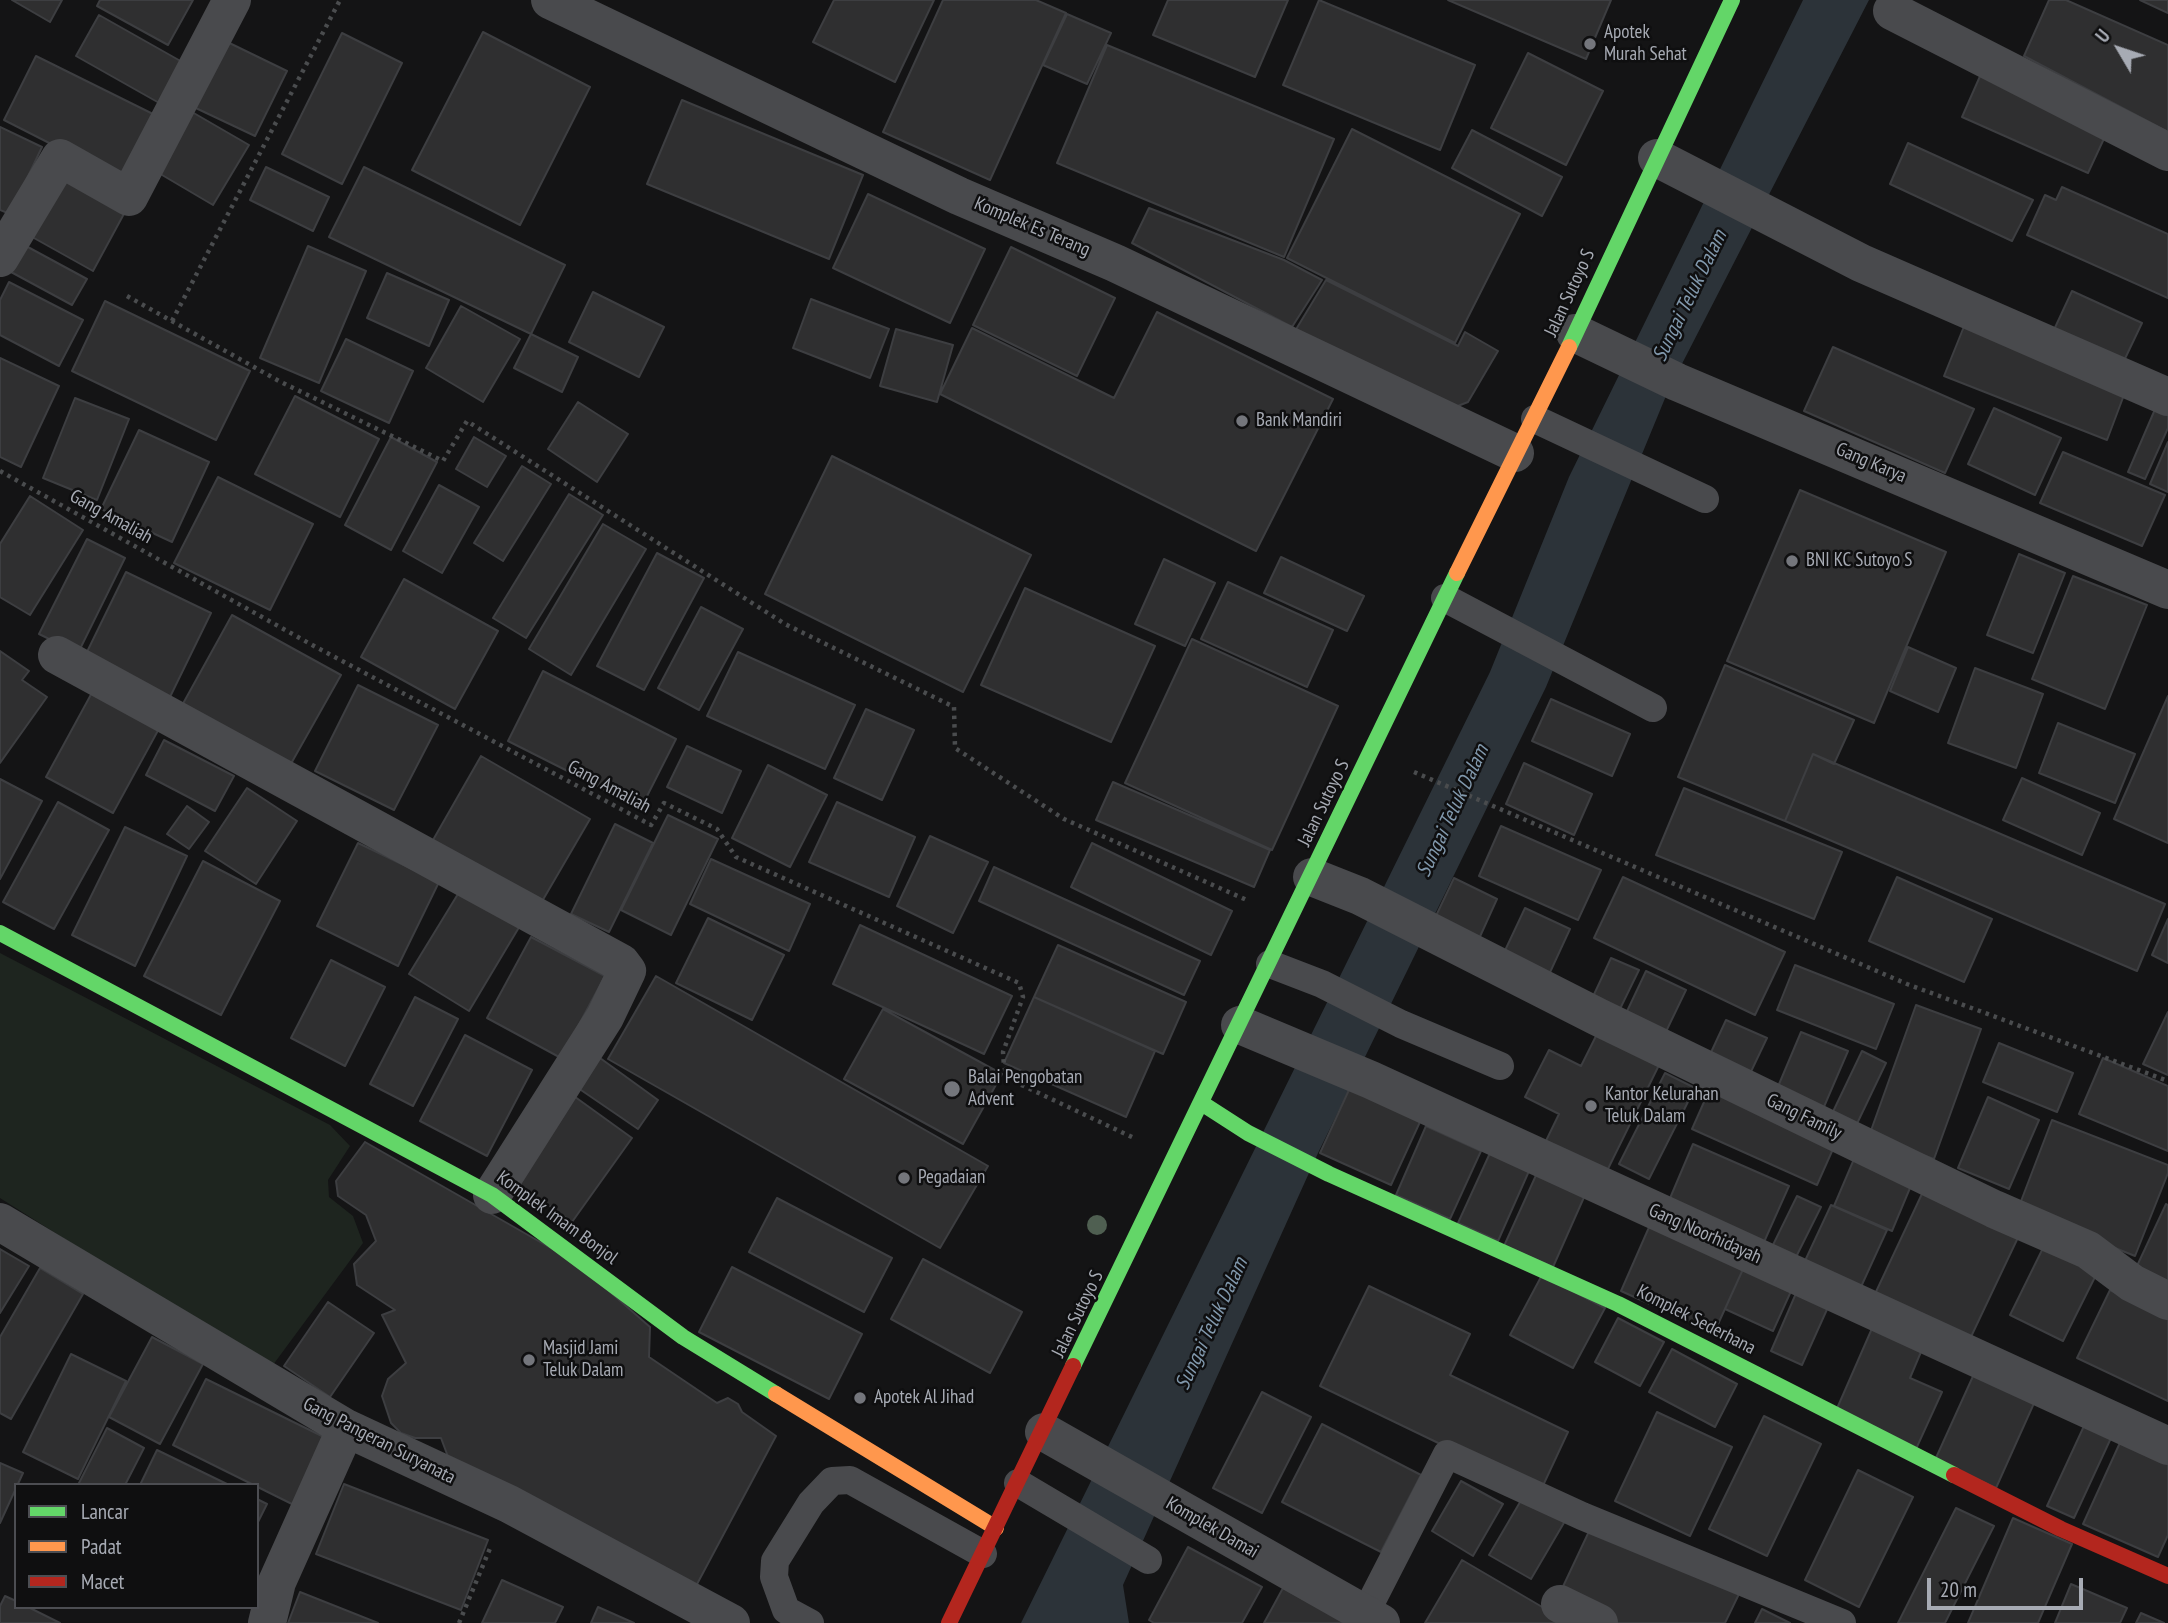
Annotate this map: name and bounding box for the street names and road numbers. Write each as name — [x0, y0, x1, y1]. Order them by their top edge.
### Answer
street label: Komplek Es Terang — [971, 192, 1093, 262]
street label: Jalan Sutoyo S — [1540, 246, 1600, 340]
street label: Gang Karya — [1832, 438, 1910, 488]
street label: Gang Amaliah — [66, 485, 156, 549]
street label: Gang Amaliah — [563, 756, 655, 818]
street label: Jalan Sutoyo S — [1293, 756, 1355, 850]
street label: Gang Family — [1763, 1089, 1845, 1145]
street label: Komplek Imam Bonjol — [492, 1166, 622, 1270]
street label: Gang Noorhidayah — [1645, 1199, 1765, 1269]
street label: Jalan Sutoyo S — [1047, 1267, 1109, 1361]
street label: Komplek Sederhana — [1633, 1280, 1759, 1360]
street label: Gang Pangeran Suryanata — [299, 1393, 459, 1489]
street label: Komplek Damai — [1162, 1492, 1262, 1564]

